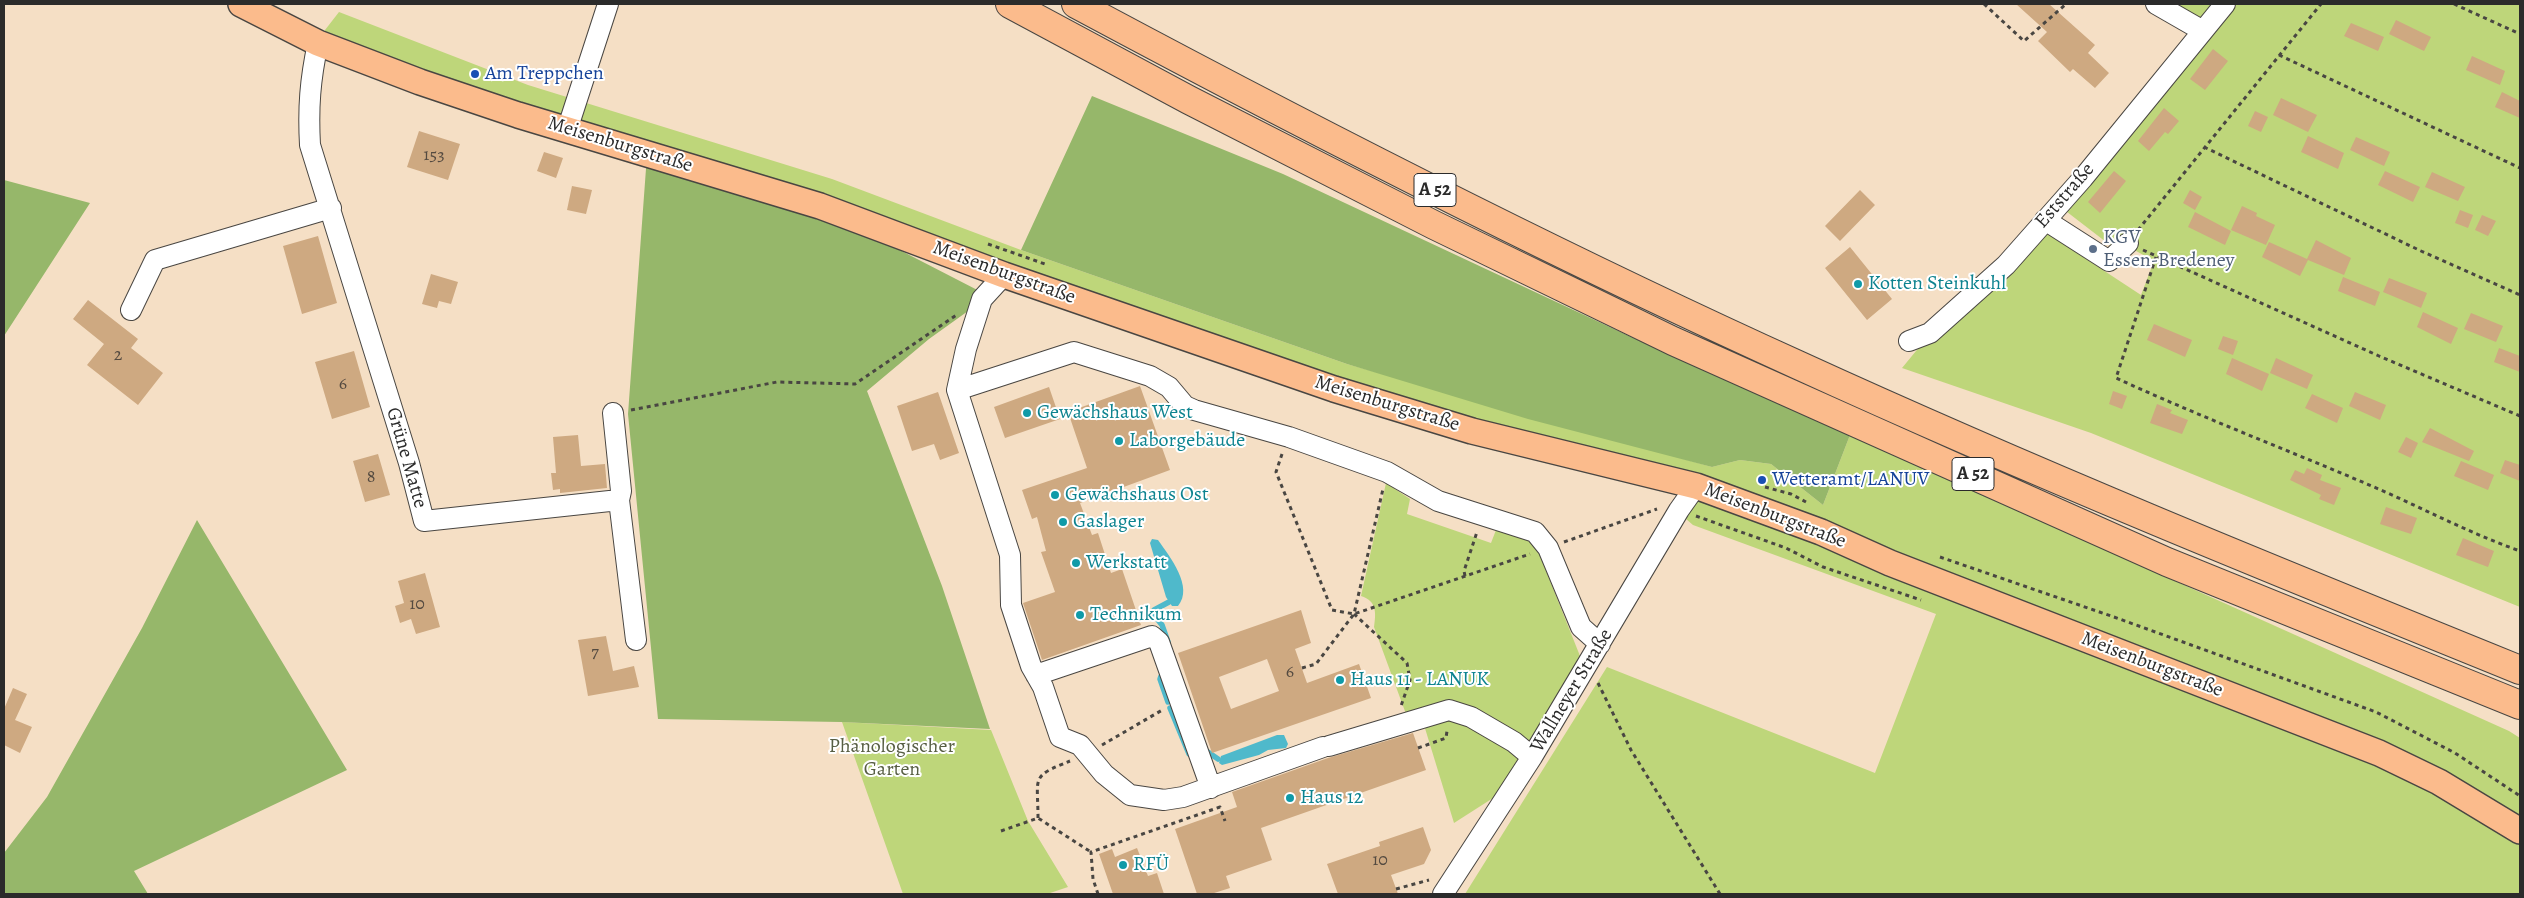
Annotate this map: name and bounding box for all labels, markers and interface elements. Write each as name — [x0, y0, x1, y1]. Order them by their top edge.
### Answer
place label: Am Treppchen — [485, 62, 604, 86]
marker: Am Treppchen — [469, 68, 481, 80]
street label: Meisenburgstraße — [545, 112, 695, 178]
house number: 153 — [423, 145, 445, 167]
street label: Eststraße — [2030, 158, 2100, 234]
road number: A 52 — [1414, 174, 1456, 206]
place label: KGV Essen-Bredeney — [2103, 226, 2235, 273]
street label: Meisenburgstraße — [929, 236, 1079, 310]
marker: KGV Essen-Bredeney — [2087, 243, 2099, 255]
place label: Kotten Steinkuhl — [1868, 272, 2006, 296]
marker: Kotten Steinkuhl — [1852, 278, 1864, 290]
house number: 2 — [114, 345, 122, 367]
street label: Meisenburgstraße — [1312, 371, 1462, 437]
house number: 6 — [339, 374, 347, 396]
place label: Gewächshaus West — [1037, 401, 1193, 425]
street label: Grüne Matte — [380, 405, 432, 511]
marker: Gewächshaus West — [1021, 407, 1033, 419]
place label: Laborgebäude — [1129, 429, 1245, 453]
marker: Laborgebäude — [1113, 435, 1125, 447]
road number: A 52 — [1952, 458, 1994, 490]
house number: 8 — [367, 467, 375, 489]
place label: Wetteramt/LANUV — [1772, 468, 1929, 492]
marker: Wetteramt/LANUV — [1756, 474, 1768, 486]
street label: Meisenburgstraße — [1701, 478, 1849, 554]
place label: Gewächshaus Ost — [1065, 483, 1208, 507]
marker: Gewächshaus Ost — [1049, 489, 1061, 501]
place label: Gaslager — [1073, 510, 1144, 534]
marker: Gaslager — [1057, 516, 1069, 528]
place label: Werkstatt — [1086, 551, 1167, 575]
marker: Werkstatt — [1070, 557, 1082, 569]
house number: 10 — [409, 594, 425, 616]
place label: Technikum — [1090, 603, 1182, 627]
marker: Technikum — [1074, 609, 1086, 621]
street label: Wallneyer Straße — [1526, 625, 1618, 757]
street label: Meisenburgstraße — [2078, 627, 2226, 703]
house number: 7 — [591, 642, 599, 664]
house number: 6 — [1286, 662, 1294, 684]
place label: Haus 11 - LANUK — [1350, 668, 1489, 692]
marker: Haus 11 - LANUK — [1334, 674, 1346, 686]
park label: Phänologischer Garten — [829, 735, 955, 782]
place label: Haus 12 — [1300, 786, 1363, 810]
marker: Haus 12 — [1284, 792, 1296, 804]
house number: 10 — [1372, 850, 1388, 872]
place label: RFÜ — [1133, 853, 1169, 877]
marker: RFÜ — [1117, 859, 1129, 871]

